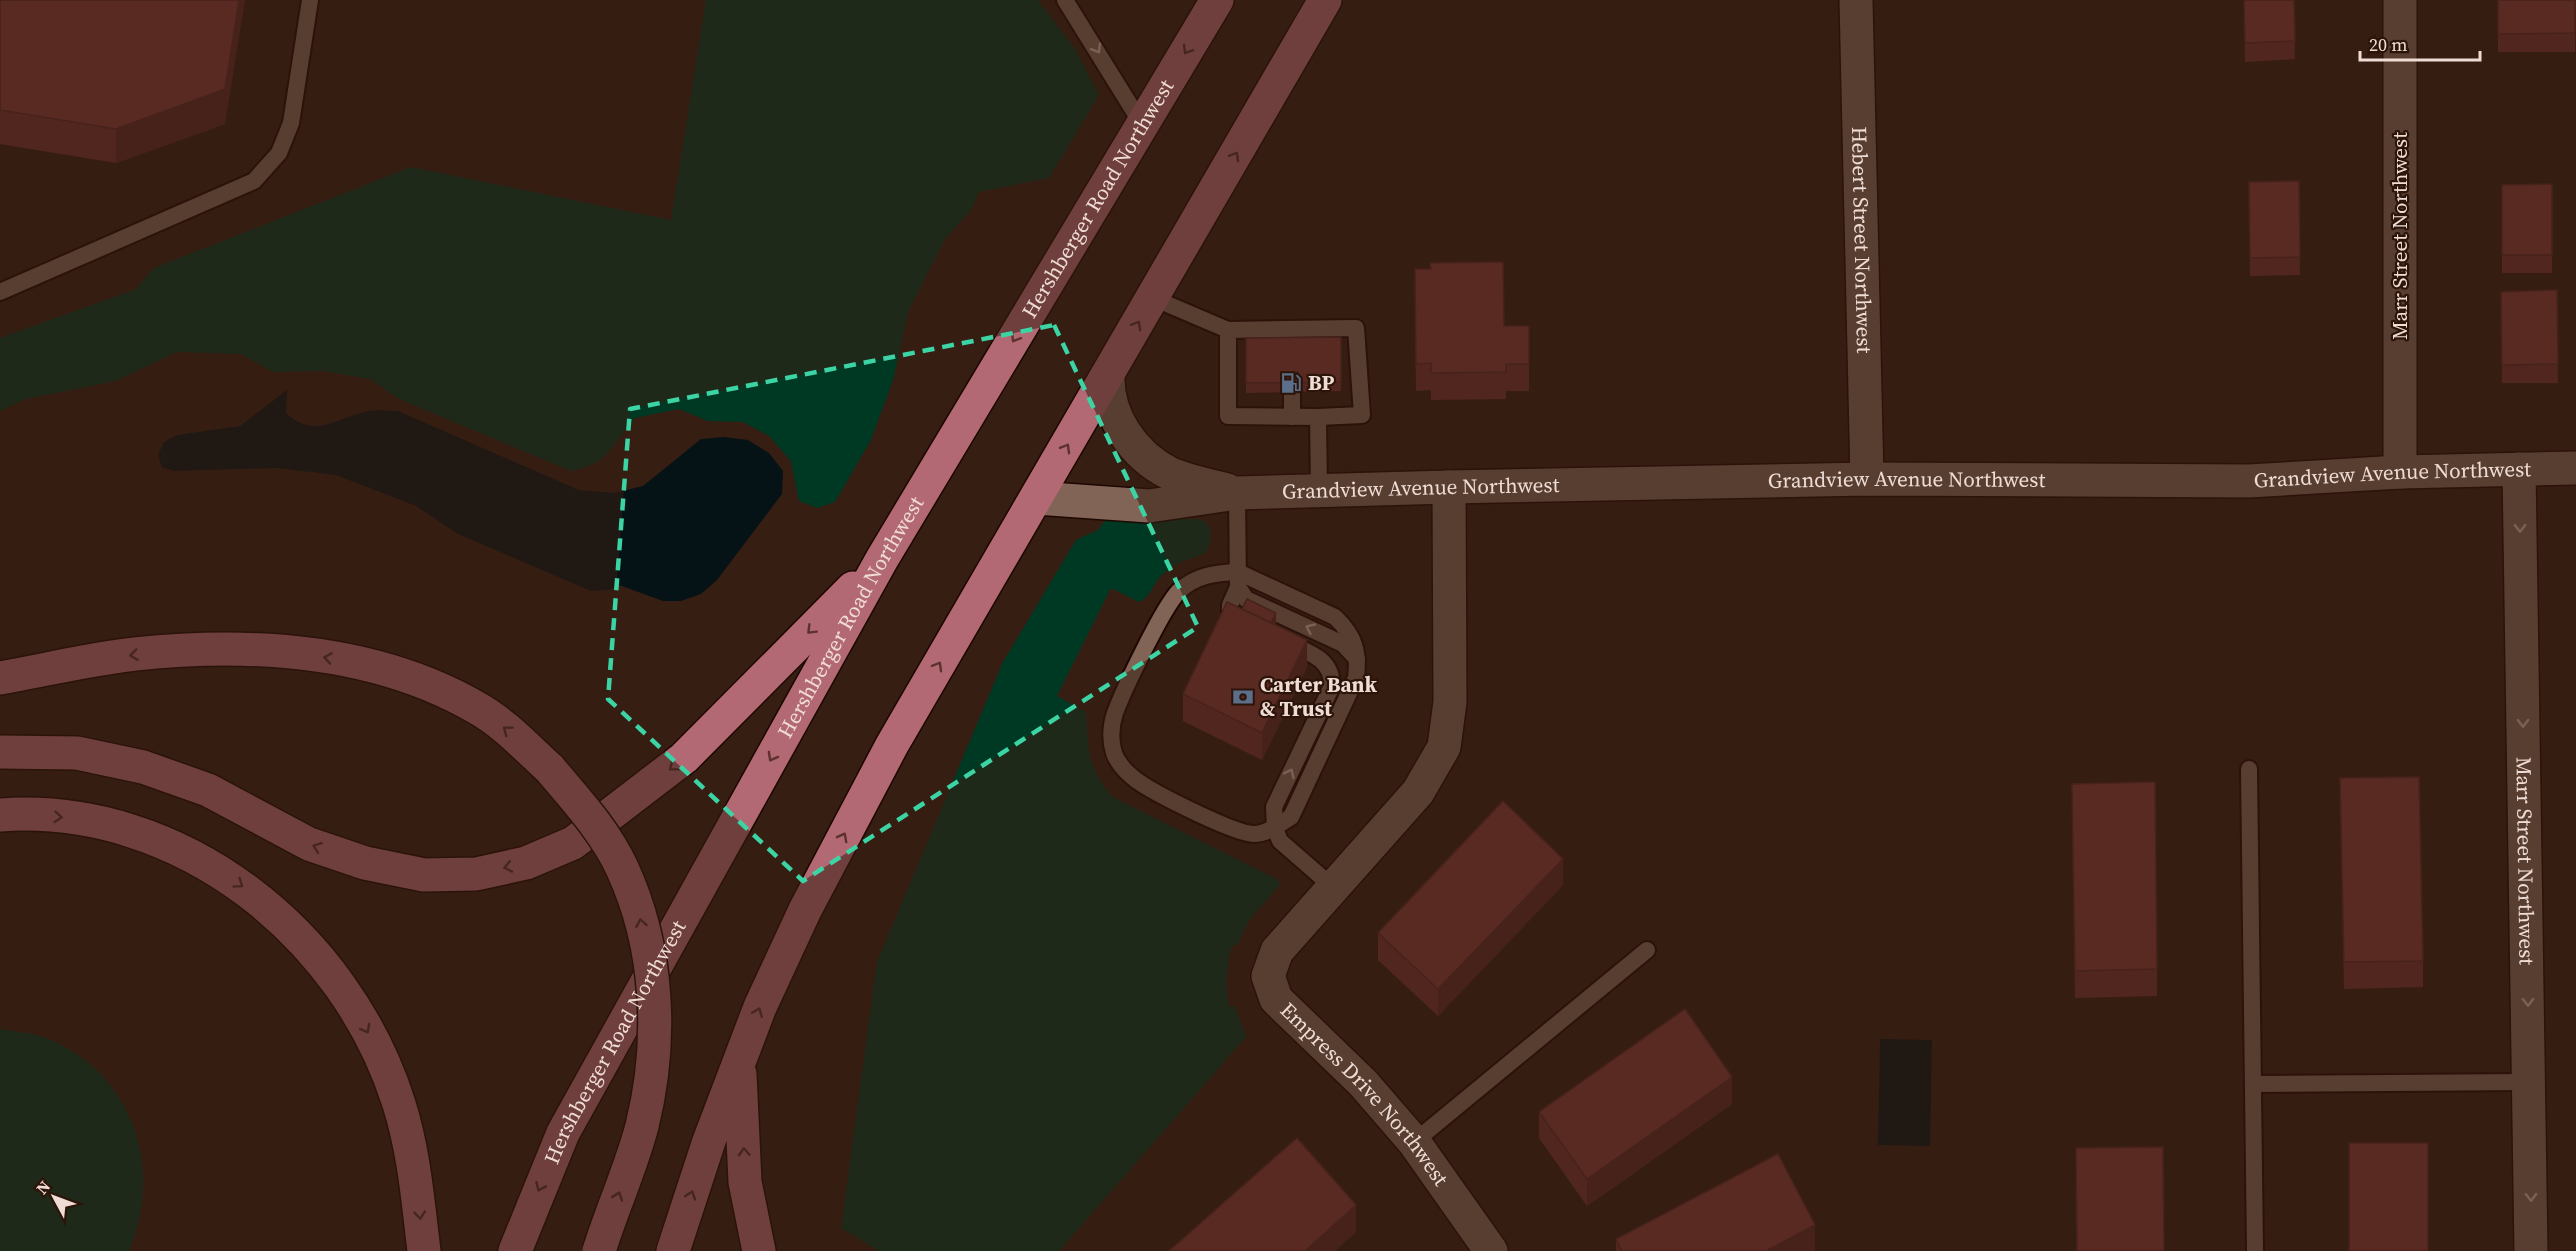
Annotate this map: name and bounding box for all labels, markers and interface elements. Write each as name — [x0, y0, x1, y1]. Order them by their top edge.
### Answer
scale bar — [2360, 24, 2480, 62]
text: 20 m — [2369, 32, 2407, 57]
one-way arrow — [1089, 43, 1101, 53]
one-way arrow — [1183, 44, 1195, 54]
street label: Hershberger Road Northwest — [1015, 74, 1180, 323]
street label: Hebert Street Northwest — [1845, 126, 1879, 354]
street label: Marr Street Northwest — [2385, 132, 2414, 340]
one-way arrow — [1227, 152, 1239, 162]
one-way arrow — [1130, 321, 1142, 331]
one-way arrow — [1011, 332, 1023, 342]
place label: BP — [1308, 368, 1334, 397]
fuel station icon: BP — [1279, 371, 1303, 395]
one-way arrow — [1059, 444, 1070, 454]
street label: Grandview Avenue Northwest — [2253, 454, 2531, 495]
street label: Grandview Avenue Northwest — [1768, 464, 2046, 495]
street label: Grandview Avenue Northwest — [1282, 470, 1560, 506]
street label: Hershberger Road Northwest — [770, 491, 930, 743]
one-way arrow — [2514, 523, 2526, 532]
one-way arrow — [808, 623, 819, 634]
one-way arrow — [1305, 623, 1316, 635]
one-way arrow — [130, 648, 139, 660]
one-way arrow — [324, 652, 333, 664]
one-way arrow — [931, 662, 942, 673]
place label: Carter Bank & Trust — [1260, 670, 1377, 723]
bank icon: Carter Bank & Trust — [1231, 685, 1255, 709]
one-way arrow — [2517, 718, 2529, 727]
one-way arrow — [503, 726, 514, 737]
one-way arrow — [768, 751, 779, 761]
street label: Marr Street Northwest — [2509, 757, 2542, 965]
one-way arrow — [668, 760, 679, 771]
one-way arrow — [1282, 768, 1294, 779]
one-way arrow — [54, 810, 63, 823]
one-way arrow — [836, 833, 847, 843]
one-way arrow — [313, 841, 323, 854]
one-way arrow — [503, 859, 513, 872]
one-way arrow — [232, 877, 243, 888]
street label: Hershberger Road Northwest — [537, 915, 693, 1168]
one-way arrow — [636, 919, 648, 928]
street label: Empress Drive Northwest — [1274, 996, 1456, 1192]
one-way arrow — [2521, 997, 2534, 1006]
one-way arrow — [751, 1008, 764, 1018]
one-way arrow — [358, 1023, 370, 1034]
one-way arrow — [737, 1147, 750, 1156]
north arrow — [24, 1167, 84, 1227]
text: N — [31, 1175, 55, 1199]
one-way arrow — [535, 1181, 547, 1192]
one-way arrow — [684, 1190, 696, 1201]
one-way arrow — [610, 1191, 623, 1202]
one-way arrow — [2524, 1192, 2537, 1201]
one-way arrow — [413, 1211, 426, 1220]

